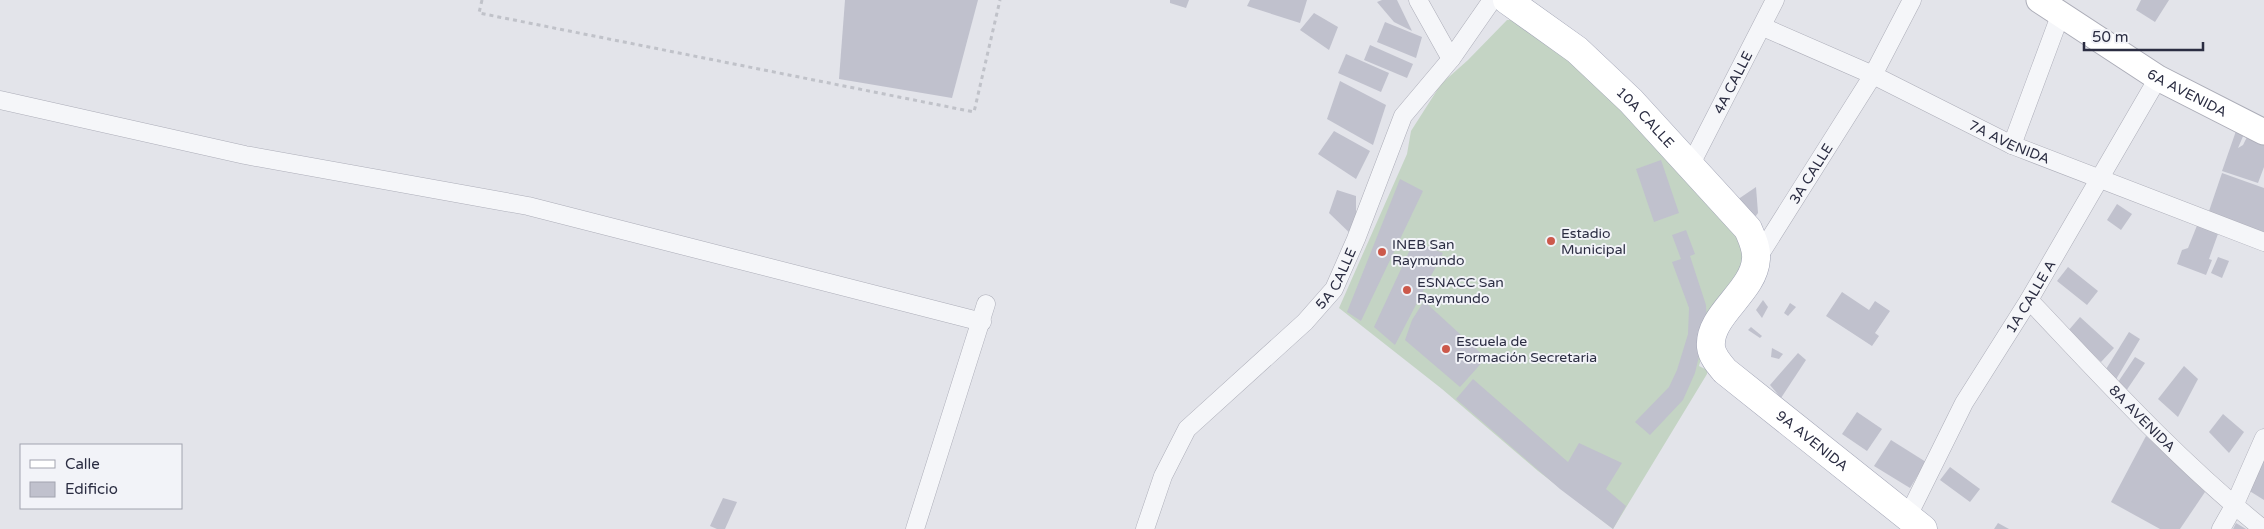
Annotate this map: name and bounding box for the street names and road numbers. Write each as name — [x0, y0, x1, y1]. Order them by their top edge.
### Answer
street label: 4A CALLE — [1710, 48, 1756, 117]
street label: 6A AVENIDA — [2144, 65, 2230, 120]
street label: 10A CALLE — [1613, 83, 1678, 151]
street label: 7A AVENIDA — [1966, 116, 2052, 167]
street label: 3A CALLE — [1785, 140, 1836, 207]
street label: 5A CALLE — [1312, 245, 1360, 313]
street label: 1A CALLE A — [2002, 257, 2059, 336]
street label: 8A AVENIDA — [2106, 381, 2179, 455]
street label: 9A AVENIDA — [1773, 407, 1852, 475]

